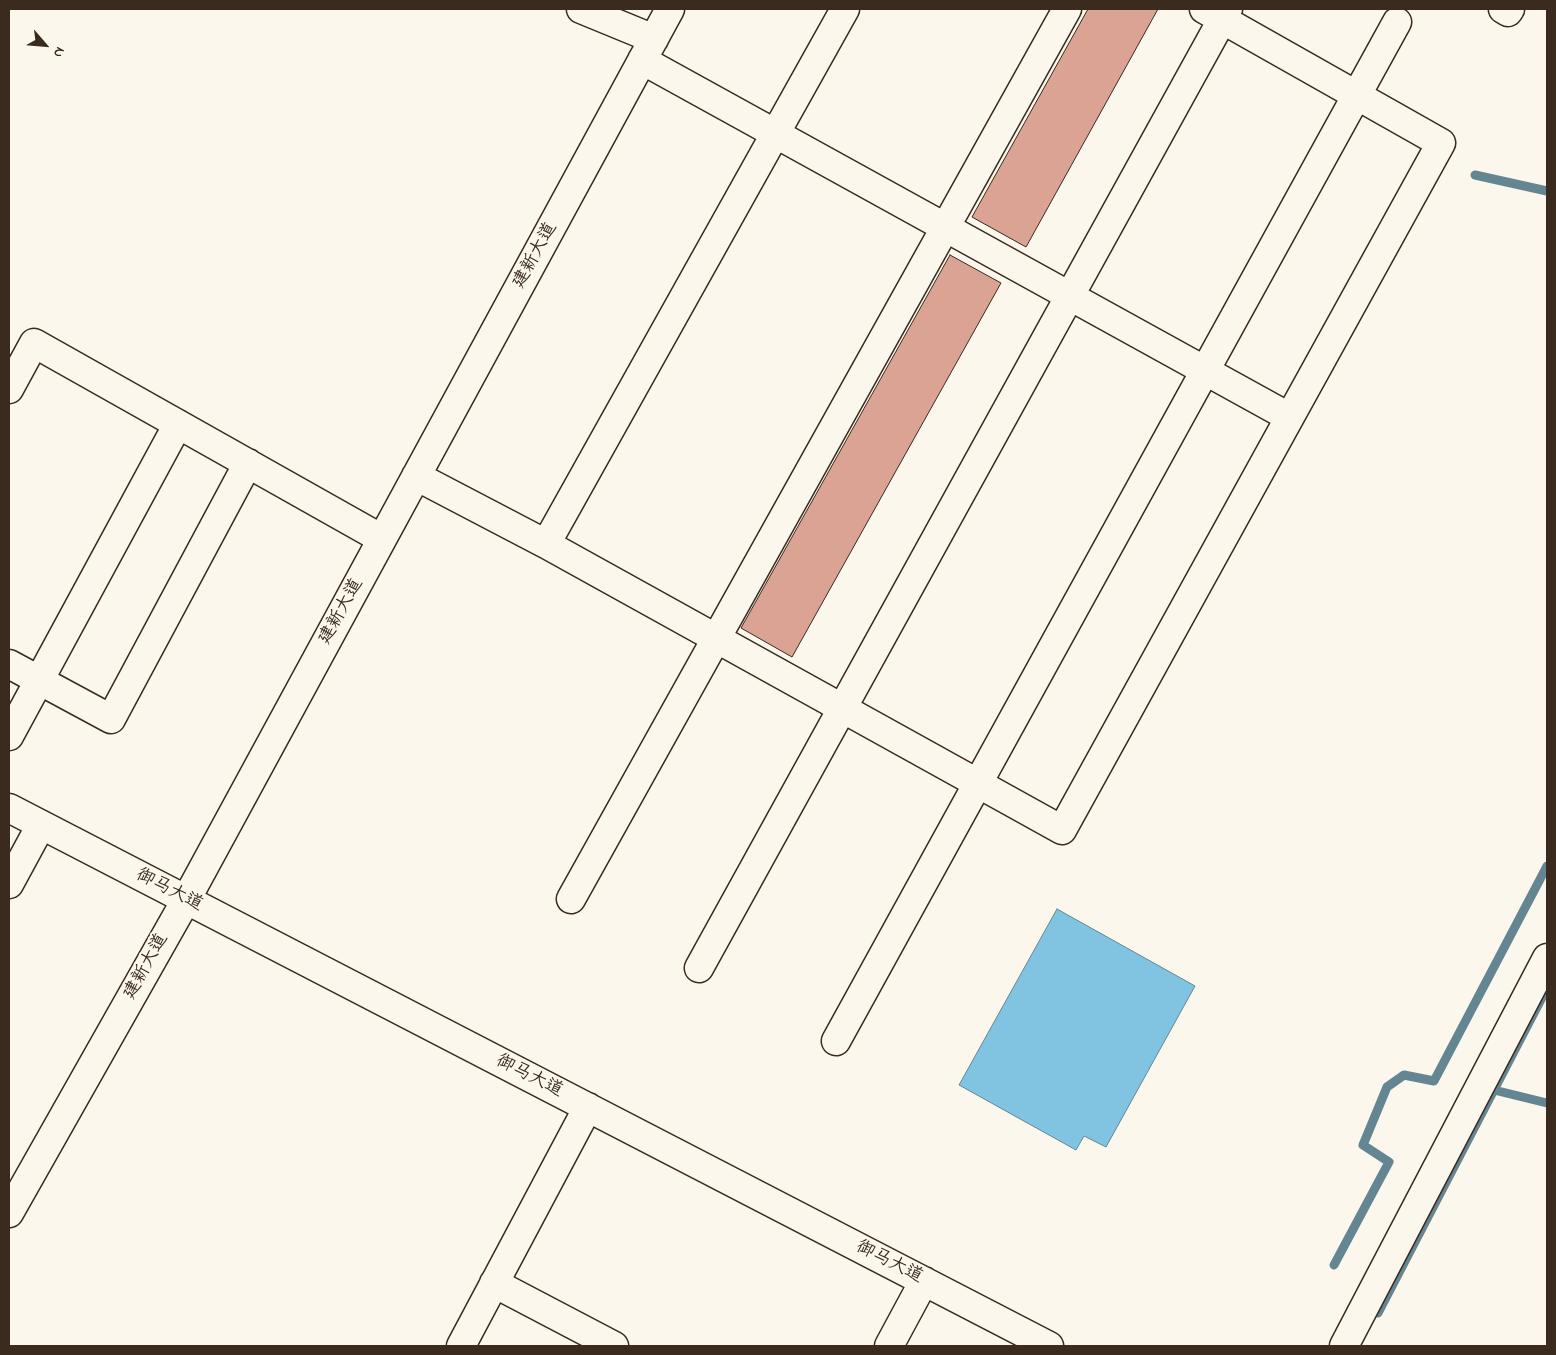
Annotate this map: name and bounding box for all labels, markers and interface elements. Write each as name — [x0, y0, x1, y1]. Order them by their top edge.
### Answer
north arrow — [20, 20, 70, 70]
text: N — [47, 43, 70, 61]
street label: 建新大道 — [509, 219, 563, 293]
street label: 建新大道 — [315, 575, 369, 649]
street label: 御马大道 — [132, 865, 206, 917]
street label: 建新大道 — [120, 930, 174, 1004]
street label: 御马大道 — [492, 1051, 566, 1103]
street label: 御马大道 — [852, 1237, 926, 1289]

